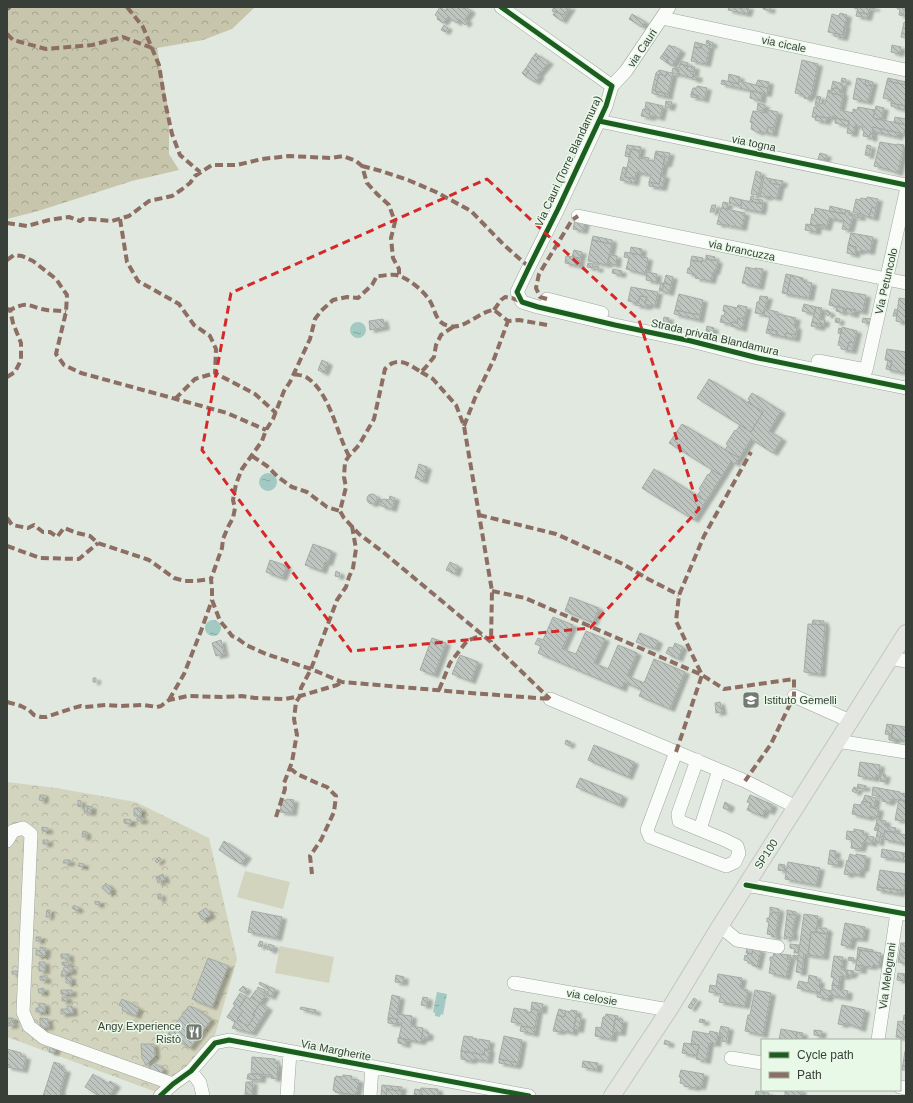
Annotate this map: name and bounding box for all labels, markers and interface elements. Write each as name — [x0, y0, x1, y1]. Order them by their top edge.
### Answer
street label: via Cauri — [625, 27, 659, 69]
street label: via cicale — [761, 33, 807, 55]
street label: Via Cauri (Torre Blandamura) — [532, 94, 604, 228]
street label: via togna — [731, 132, 778, 154]
street label: via brancuzza — [708, 237, 777, 263]
street label: Via Petuncolo — [873, 247, 899, 315]
street label: Strada privata Blandamura — [650, 316, 781, 358]
school or university icon: Istituto Gemelli — [741, 690, 761, 710]
place label: Istituto Gemelli — [764, 694, 837, 706]
street label: SP100 — [752, 837, 780, 871]
street label: Via Melograni — [876, 942, 898, 1010]
street label: via celosie — [566, 987, 618, 1007]
place label: Angy Experience Ristò — [98, 1020, 181, 1045]
restaurant icon: Angy Experience Ristò — [184, 1022, 204, 1042]
street label: Via Margherite — [300, 1037, 372, 1063]
legend — [761, 1039, 901, 1091]
text: Cycle path — [797, 1048, 854, 1062]
text: Path — [797, 1068, 822, 1082]

